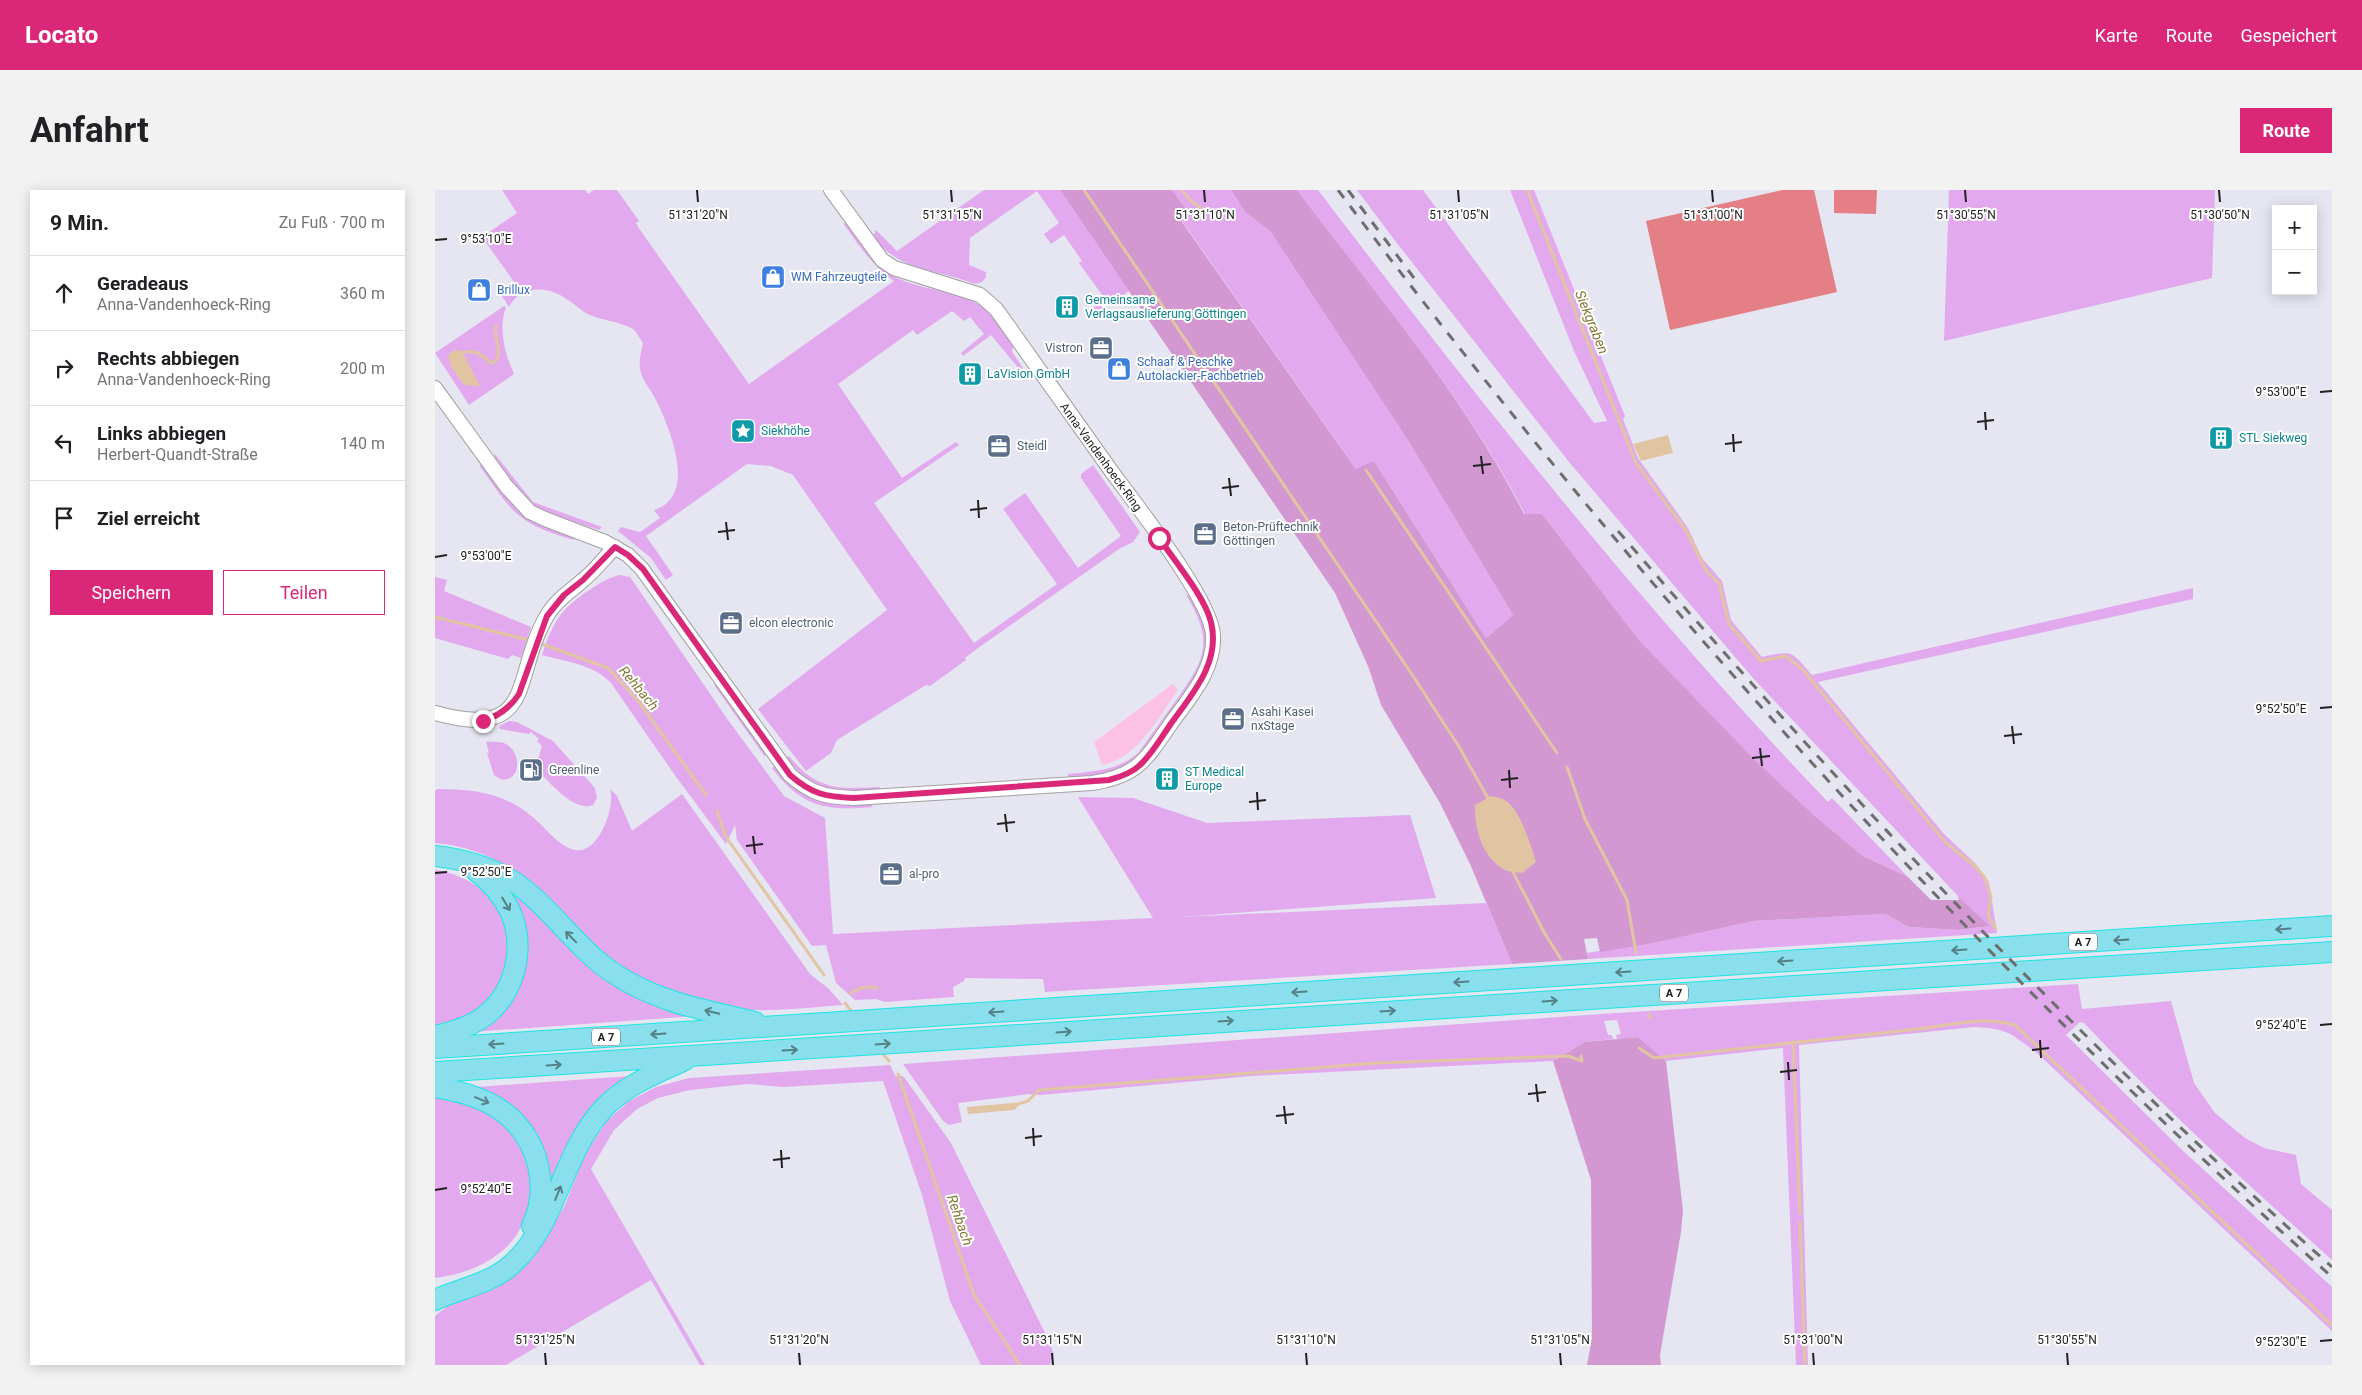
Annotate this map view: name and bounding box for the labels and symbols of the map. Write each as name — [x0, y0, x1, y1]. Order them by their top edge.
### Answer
text: 51°31'20"N — [668, 208, 728, 222]
text: 51°31'15"N — [922, 208, 982, 222]
text: 51°31'10"N — [1175, 208, 1235, 222]
text: 51°31'05"N — [1429, 208, 1489, 222]
text: 51°31'00"N — [1683, 208, 1743, 222]
text: 51°30'55"N — [1936, 208, 1996, 222]
text: 51°30'50"N — [2190, 208, 2250, 222]
text: 9°53'10"E — [461, 232, 512, 246]
shop icon: WM Fahrzeugteile — [760, 264, 786, 290]
place label: WM Fahrzeugteile — [791, 270, 887, 284]
shop icon: Brillux — [466, 277, 492, 303]
place label: Brillux — [497, 283, 530, 297]
water label: Siekgraben — [1572, 288, 1612, 356]
place label: Gemeinsame Verlagsauslieferung Göttingen — [1085, 293, 1246, 321]
building icon: Gemeinsame Verlagsauslieferung Göttingen — [1054, 294, 1080, 320]
office icon: Vistron — [1088, 335, 1114, 361]
place label: Vistron — [1045, 341, 1083, 355]
place label: Schaaf & Peschke Autolackier-Fachbetrieb — [1137, 355, 1264, 383]
shop icon: Schaaf & Peschke Autolackier-Fachbetrieb — [1106, 356, 1132, 382]
building icon: LaVision GmbH — [957, 361, 983, 387]
place label: LaVision GmbH — [987, 367, 1070, 381]
text: 9°53'00"E — [2256, 385, 2307, 399]
street label: Anna-Vandenhoeck-Ring — [1057, 400, 1145, 514]
place icon: Siekhöhe — [730, 418, 756, 444]
place label: Siekhöhe — [761, 424, 810, 438]
building icon: STL Siekweg — [2208, 425, 2234, 451]
place label: STL Siekweg — [2239, 431, 2307, 445]
office icon: Steidl — [986, 433, 1012, 459]
place label: Steidl — [1017, 439, 1047, 453]
place label: Beton-Prüftechnik Göttingen — [1223, 520, 1320, 548]
office icon: Beton-Prüftechnik Göttingen — [1192, 521, 1218, 547]
route start — [1148, 527, 1171, 550]
text: 9°53'00"E — [461, 549, 512, 563]
office icon: elcon electronic — [718, 610, 744, 636]
place label: elcon electronic — [749, 616, 833, 630]
water label: Rehbach — [616, 663, 662, 713]
text: 9°52'50"E — [2256, 702, 2307, 716]
place label: Asahi Kasei nxStage — [1251, 705, 1314, 733]
office icon: Asahi Kasei nxStage — [1220, 706, 1246, 732]
route end — [472, 710, 495, 733]
fuel station icon: Greenline — [518, 757, 544, 783]
place label: Greenline — [549, 763, 599, 777]
place label: ST Medical Europe — [1185, 765, 1244, 793]
building icon: ST Medical Europe — [1154, 766, 1180, 792]
office icon: al-pro — [878, 861, 904, 887]
text: 9°52'50"E — [461, 865, 512, 879]
place label: al-pro — [909, 867, 939, 881]
one-way arrow — [501, 897, 511, 911]
one-way arrow — [2276, 925, 2292, 934]
one-way arrow — [565, 931, 577, 943]
road number: A 7 — [2069, 934, 2097, 950]
one-way arrow — [2113, 935, 2129, 944]
one-way arrow — [1951, 946, 1967, 955]
one-way arrow — [1778, 957, 1794, 966]
one-way arrow — [1615, 967, 1631, 976]
one-way arrow — [1453, 978, 1469, 987]
road number: A 7 — [1660, 984, 1688, 1001]
one-way arrow — [1291, 988, 1307, 997]
one-way arrow — [1542, 997, 1558, 1006]
one-way arrow — [705, 1007, 721, 1016]
one-way arrow — [988, 1007, 1004, 1017]
one-way arrow — [1380, 1007, 1396, 1016]
one-way arrow — [1218, 1017, 1234, 1026]
text: 9°52'40"E — [2256, 1018, 2307, 1032]
one-way arrow — [1056, 1028, 1072, 1037]
road number: A 7 — [592, 1029, 620, 1046]
one-way arrow — [650, 1030, 666, 1039]
one-way arrow — [875, 1039, 891, 1049]
one-way arrow — [488, 1040, 504, 1049]
one-way arrow — [781, 1045, 797, 1054]
one-way arrow — [545, 1060, 561, 1069]
one-way arrow — [474, 1096, 489, 1106]
text: 9°52'40"E — [461, 1182, 512, 1196]
one-way arrow — [553, 1186, 563, 1201]
water label: Rehbach — [944, 1193, 976, 1247]
text: 51°31'25"N — [515, 1333, 575, 1347]
text: 51°31'20"N — [769, 1333, 829, 1347]
text: 51°31'15"N — [1022, 1333, 1082, 1347]
text: 51°31'10"N — [1276, 1333, 1336, 1347]
text: 51°31'05"N — [1530, 1333, 1590, 1347]
text: 51°31'00"N — [1783, 1333, 1843, 1347]
text: 51°30'55"N — [2037, 1333, 2097, 1347]
text: 9°52'30"E — [2256, 1335, 2307, 1349]

